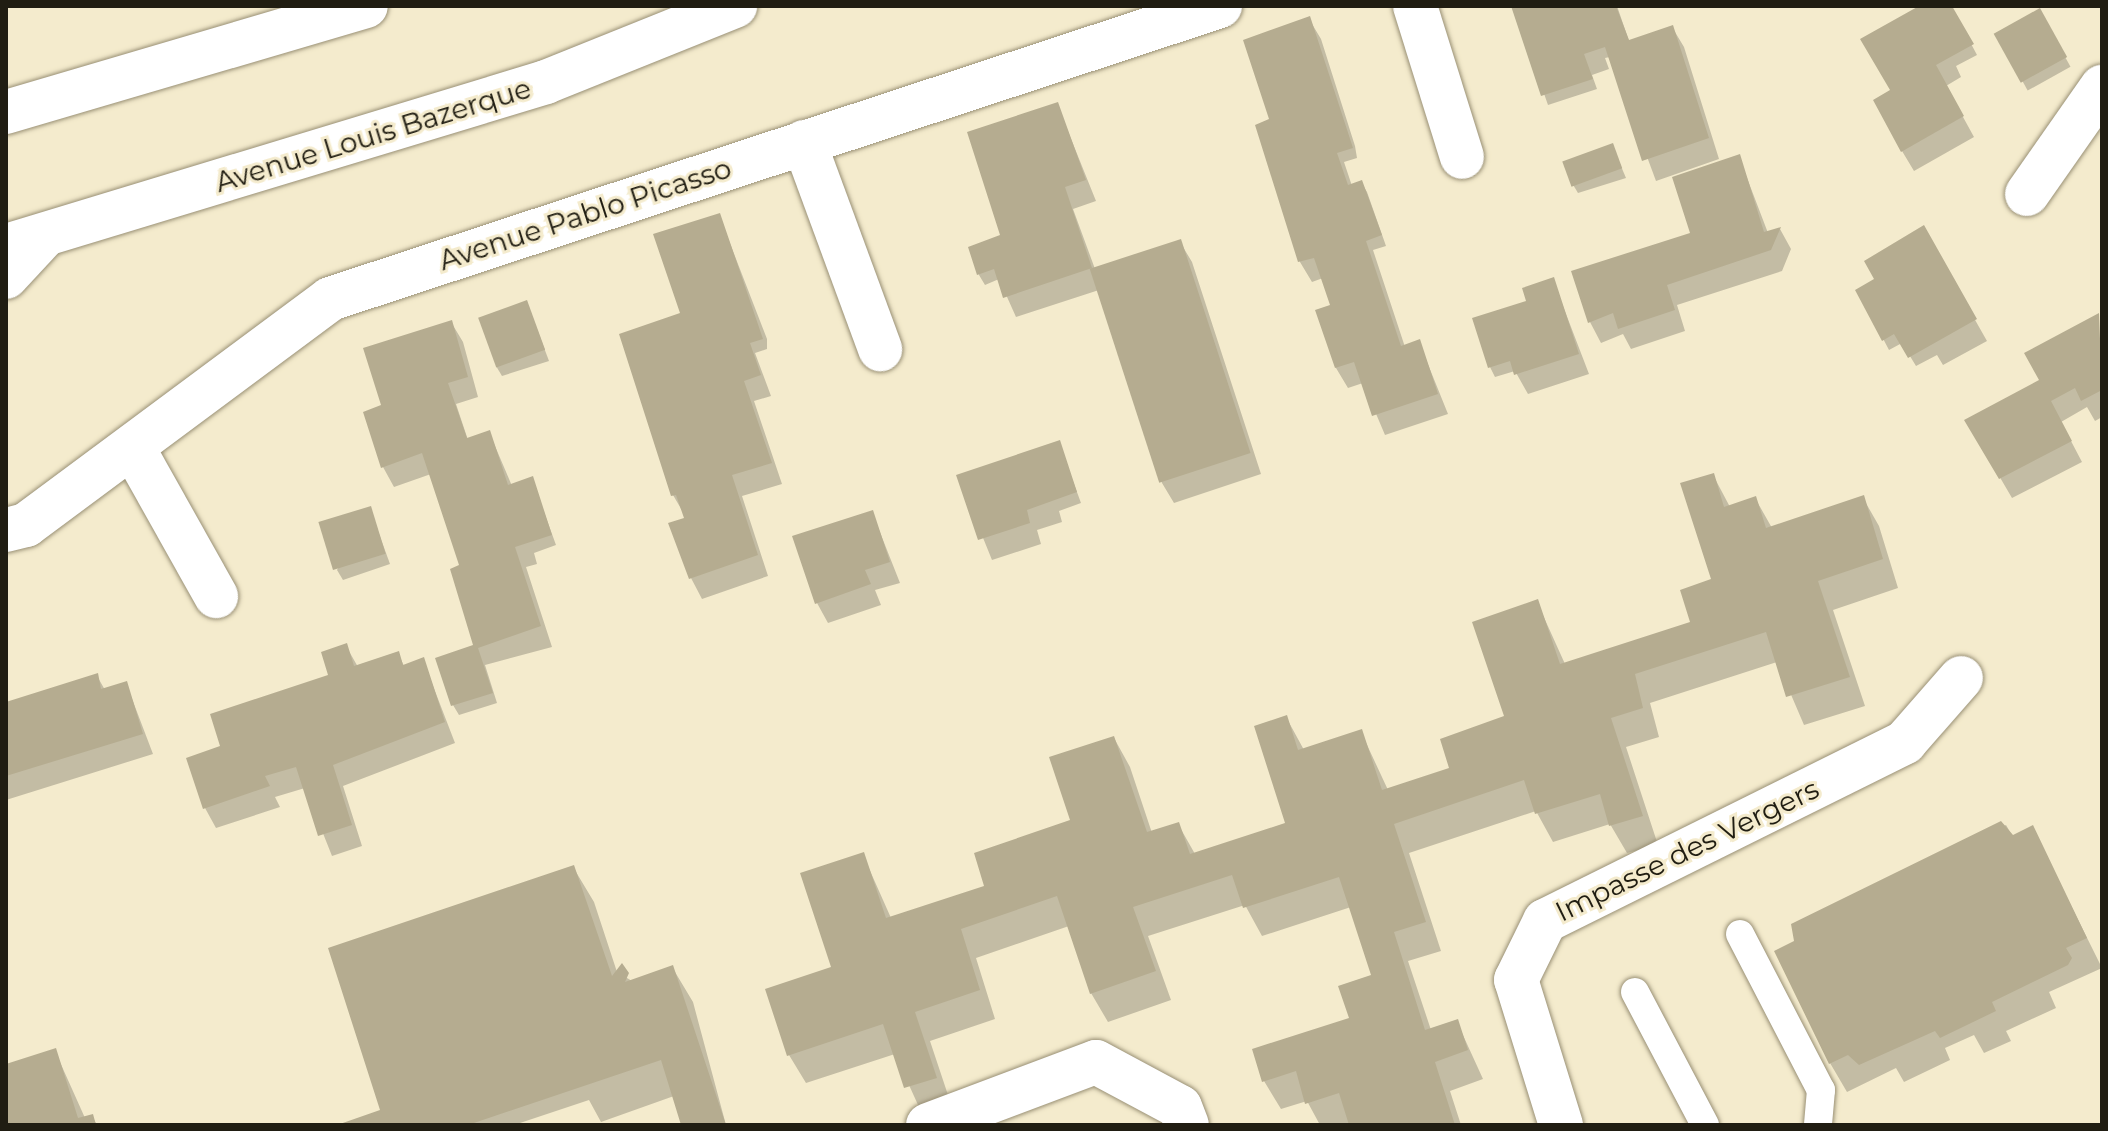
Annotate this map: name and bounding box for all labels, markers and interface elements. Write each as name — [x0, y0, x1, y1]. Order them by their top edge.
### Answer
street label: Avenue Louis Bazerque — [211, 71, 535, 199]
street label: Avenue Pablo Picasso — [435, 151, 735, 277]
street label: Impasse des Vergers — [1550, 772, 1824, 928]

